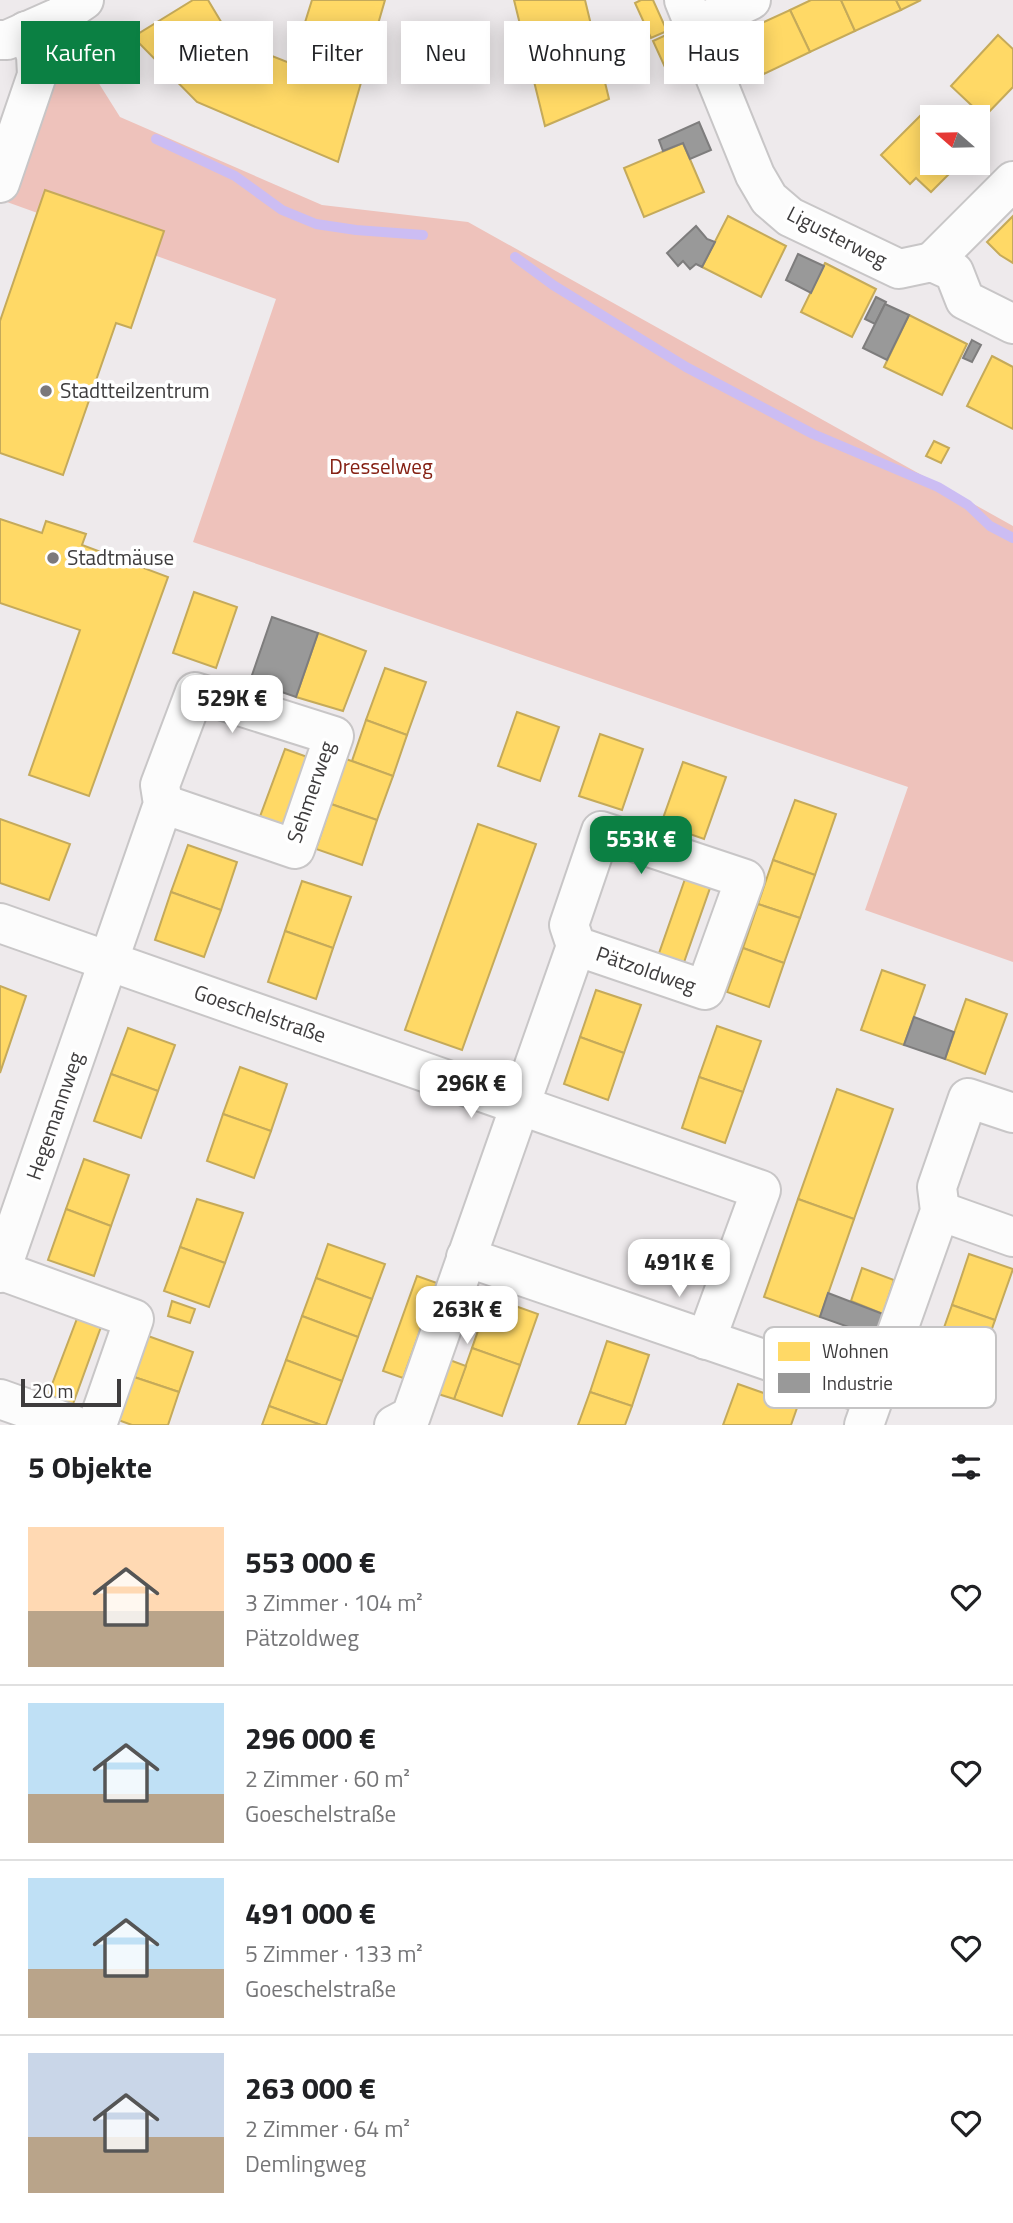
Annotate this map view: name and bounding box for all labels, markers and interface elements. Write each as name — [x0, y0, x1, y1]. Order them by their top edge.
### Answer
chip: Kaufen — [21, 21, 140, 84]
chip: Mieten — [154, 21, 273, 84]
chip: Filter — [287, 21, 387, 84]
chip: Neu — [401, 21, 490, 84]
chip: Wohnung — [504, 21, 650, 84]
chip: Haus — [664, 21, 764, 84]
north arrow — [920, 105, 990, 175]
map controls — [920, 105, 990, 175]
street label: Ligusterweg — [782, 197, 893, 275]
place label: Stadtteilzentrum — [60, 374, 210, 406]
marker: Stadtteilzentrum — [38, 383, 54, 399]
park label: Dresselweg — [329, 450, 433, 482]
place label: Stadtmäuse — [67, 541, 174, 573]
marker: Stadtmäuse — [45, 550, 61, 566]
pin: 529K € — [175, 676, 289, 735]
text: 529K € — [197, 680, 267, 715]
street label: Sehmerweg — [278, 736, 343, 847]
pin: 553K € — [584, 816, 698, 876]
text: 553K € — [606, 821, 676, 856]
street label: Pätzoldweg — [592, 937, 701, 1001]
street label: Goeschelstraße — [190, 975, 331, 1051]
street label: Hegemannweg — [17, 1047, 91, 1184]
pin: 296K € — [414, 1060, 528, 1120]
text: 296K € — [436, 1065, 506, 1100]
pin: 491K € — [622, 1240, 736, 1299]
text: 491K € — [644, 1244, 714, 1279]
pin: 263K € — [410, 1286, 524, 1346]
text: 263K € — [432, 1291, 502, 1326]
legend — [764, 1327, 996, 1408]
text: Wohnen — [822, 1336, 889, 1365]
text: Industrie — [822, 1368, 893, 1397]
scale bar — [21, 1376, 121, 1408]
text: 20 m — [32, 1376, 73, 1405]
text: 5 Objekte — [28, 1444, 152, 1490]
icon: filters — [947, 1448, 985, 1486]
text: 553 000 € — [245, 1539, 376, 1585]
icon: home — [84, 1555, 168, 1639]
icon: heart — [947, 1578, 985, 1616]
text: 3 Zimmer · 104 m² — [245, 1585, 423, 1620]
text: Pätzoldweg — [245, 1620, 359, 1655]
text: 296 000 € — [245, 1715, 376, 1761]
icon: home — [84, 1731, 168, 1815]
icon: heart — [947, 1754, 985, 1792]
text: 2 Zimmer · 60 m² — [245, 1761, 410, 1796]
text: Goeschelstraße — [245, 1796, 396, 1831]
text: 491 000 € — [245, 1890, 376, 1936]
icon: home — [84, 1906, 168, 1990]
icon: heart — [947, 1929, 985, 1967]
text: 5 Zimmer · 133 m² — [245, 1936, 423, 1971]
text: Goeschelstraße — [245, 1971, 396, 2006]
text: 263 000 € — [245, 2065, 376, 2111]
icon: home — [84, 2081, 168, 2165]
icon: heart — [947, 2104, 985, 2142]
text: 2 Zimmer · 64 m² — [245, 2111, 410, 2146]
text: Demlingweg — [245, 2146, 366, 2181]

